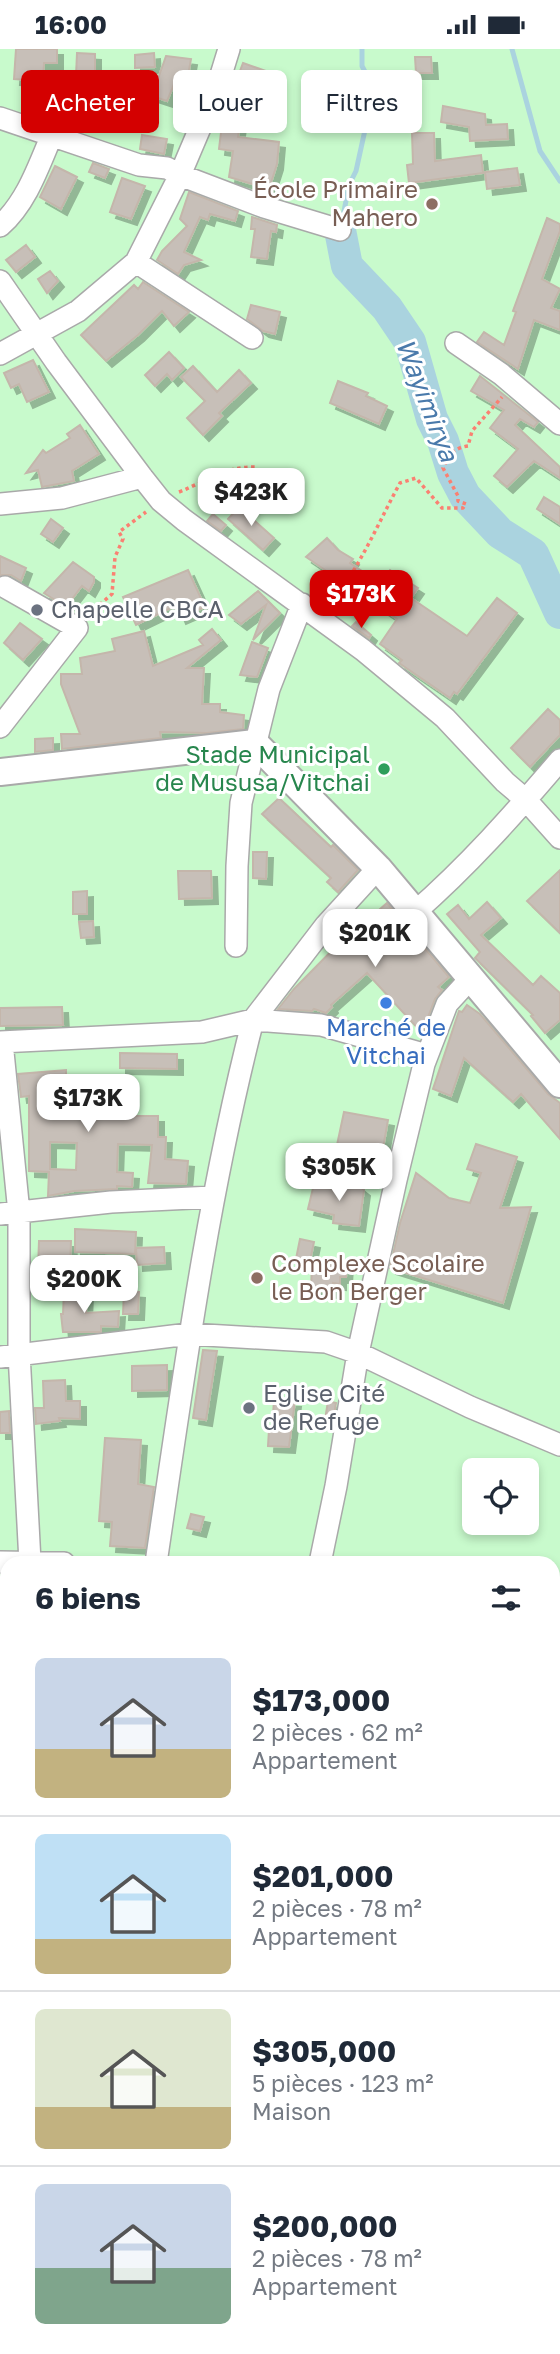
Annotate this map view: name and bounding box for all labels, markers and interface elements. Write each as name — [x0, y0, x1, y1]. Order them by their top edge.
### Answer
text: 16:00 — [35, 9, 107, 40]
chip: Acheter — [21, 70, 159, 133]
chip: Louer — [173, 70, 287, 133]
chip: Filtres — [301, 70, 422, 133]
place label: École Primaire Mahero — [253, 174, 418, 231]
marker: École Primaire Mahero — [424, 196, 440, 212]
water label: Wayimirya — [390, 334, 466, 467]
pin: $423K — [202, 469, 300, 528]
text: $423K — [214, 477, 288, 505]
pin: $173K — [312, 571, 410, 630]
text: $173K — [326, 579, 396, 607]
place label: Chapelle CBCA — [51, 594, 224, 623]
marker: Chapelle CBCA — [29, 602, 45, 618]
place label: Stade Municipal de Mususa/Vitchai — [155, 739, 370, 796]
marker: Stade Municipal de Mususa/Vitchai — [376, 761, 392, 777]
pin: $201K — [326, 909, 424, 969]
text: $201K — [339, 918, 411, 946]
marker: Marché de Vitchai — [378, 995, 394, 1011]
place label: Marché de Vitchai — [326, 1012, 446, 1069]
pin: $173K — [39, 1075, 137, 1134]
text: $173K — [53, 1083, 123, 1111]
pin: $305K — [290, 1143, 388, 1203]
text: $305K — [301, 1152, 377, 1180]
place label: Complexe Scolaire le Bon Berger — [271, 1248, 485, 1305]
pin: $200K — [35, 1255, 133, 1315]
text: $200K — [46, 1264, 122, 1292]
marker: Complexe Scolaire le Bon Berger — [249, 1270, 265, 1286]
place label: Eglise Cité de Refuge — [263, 1378, 385, 1435]
marker: Eglise Cité de Refuge — [241, 1400, 257, 1416]
map controls — [462, 1458, 539, 1535]
button: locate — [462, 1458, 539, 1535]
icon: filters — [487, 1579, 525, 1617]
text: 6 biens — [35, 1580, 141, 1616]
text: $173,000 — [252, 1682, 390, 1718]
icon: home — [91, 1686, 175, 1770]
text: 2 pièces · 62 m² — [252, 1718, 423, 1746]
text: Appartement — [252, 1746, 397, 1774]
text: $201,000 — [252, 1858, 393, 1894]
icon: home — [91, 1862, 175, 1946]
text: 2 pièces · 78 m² — [252, 1894, 422, 1922]
text: Appartement — [252, 1922, 397, 1950]
text: $305,000 — [252, 2033, 396, 2069]
icon: home — [91, 2037, 175, 2121]
text: 5 pièces · 123 m² — [252, 2069, 434, 2097]
text: Maison — [252, 2097, 331, 2125]
text: $200,000 — [252, 2208, 398, 2244]
icon: home — [91, 2212, 175, 2296]
text: 2 pièces · 78 m² — [252, 2244, 422, 2272]
text: Appartement — [252, 2272, 397, 2300]

